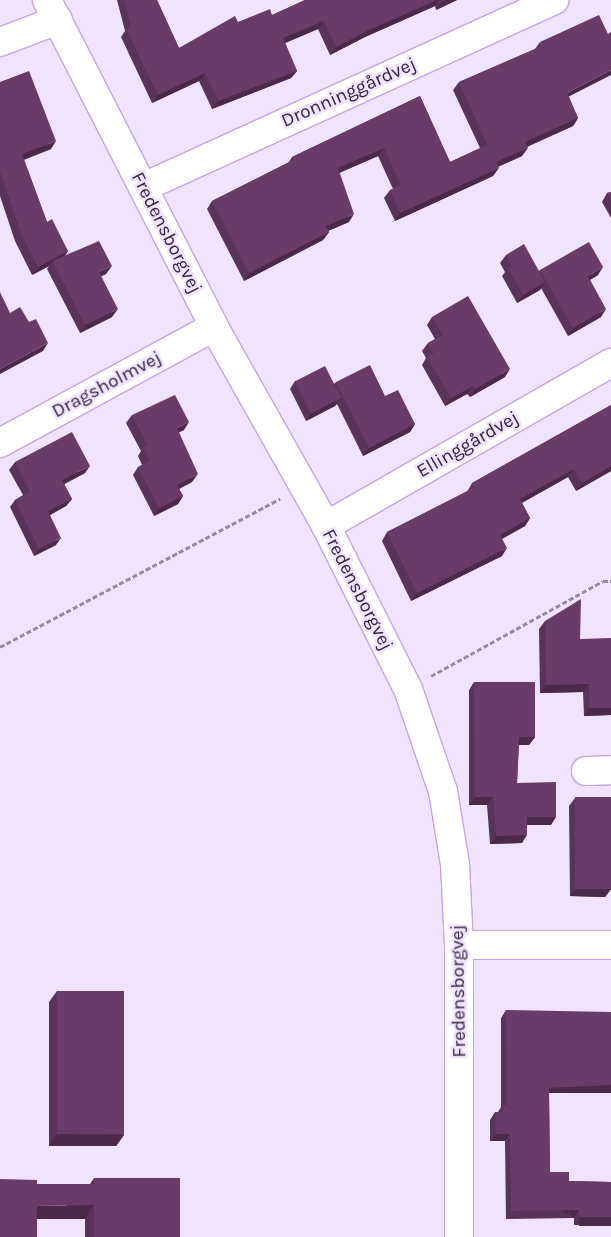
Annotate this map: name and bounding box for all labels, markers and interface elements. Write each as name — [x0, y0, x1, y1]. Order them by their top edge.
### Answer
street label: Dronninggårdvej — [278, 53, 420, 133]
street label: Fredensborgvej — [126, 168, 206, 298]
street label: Dragsholmvej — [48, 347, 166, 423]
street label: Ellinggårdvej — [413, 407, 523, 483]
street label: Fredensborgvej — [317, 525, 397, 655]
street label: Fredensborgvej — [446, 924, 472, 1058]

